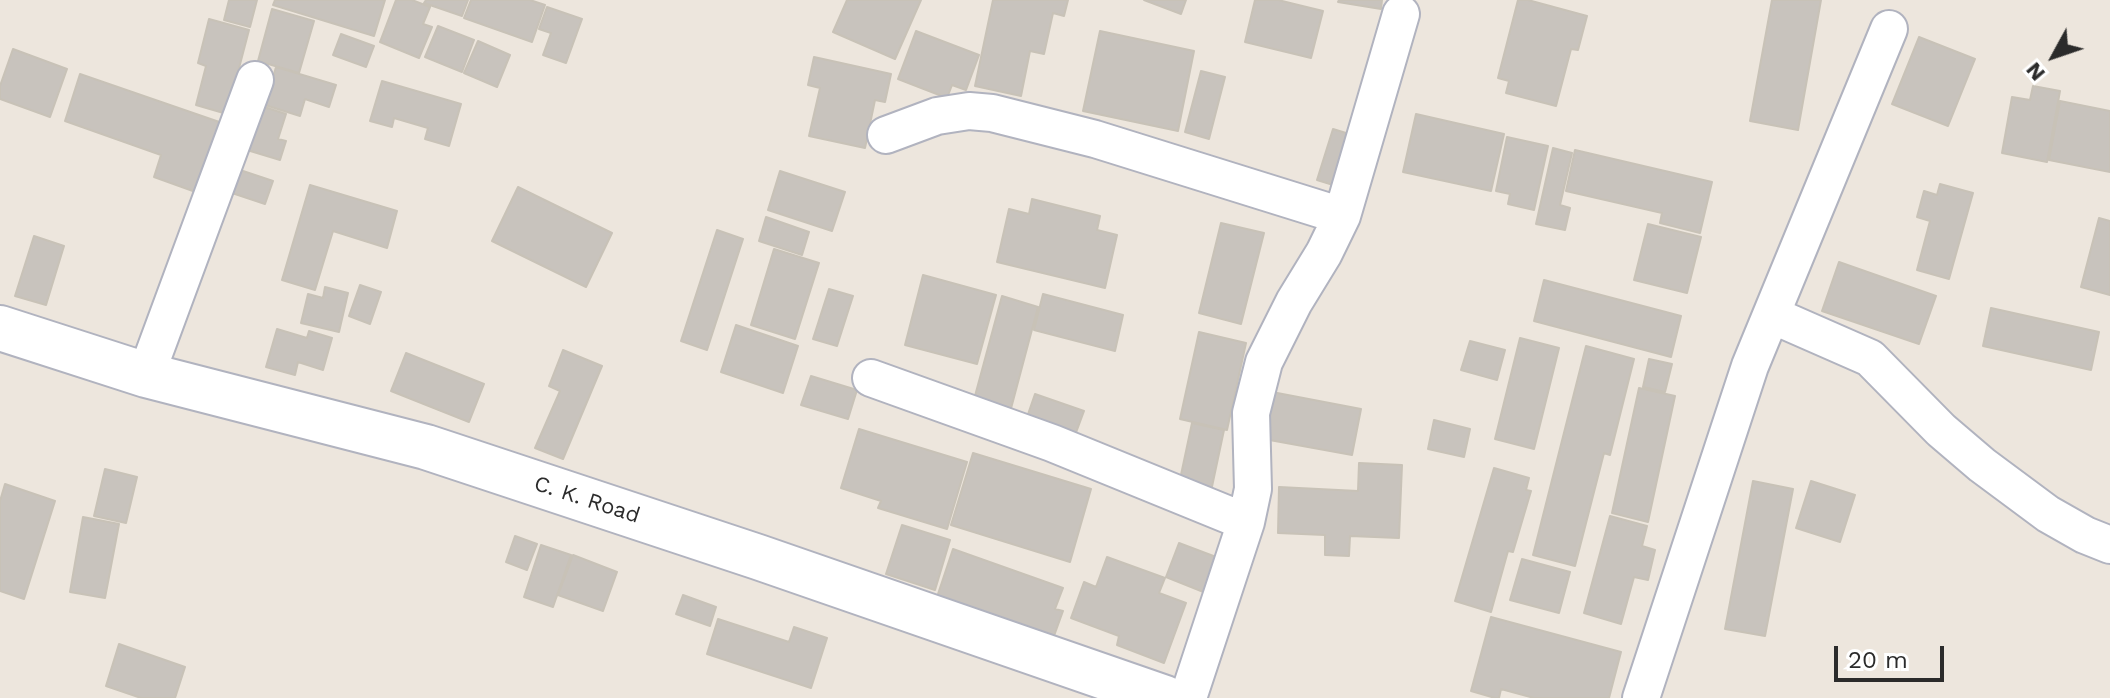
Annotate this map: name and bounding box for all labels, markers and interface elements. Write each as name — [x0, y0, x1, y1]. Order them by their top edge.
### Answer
north arrow — [2014, 16, 2094, 96]
text: N — [2020, 57, 2050, 86]
street label: C. K. Road — [531, 470, 643, 530]
scale bar — [1838, 630, 1948, 680]
text: 20 m — [1848, 646, 1908, 674]

